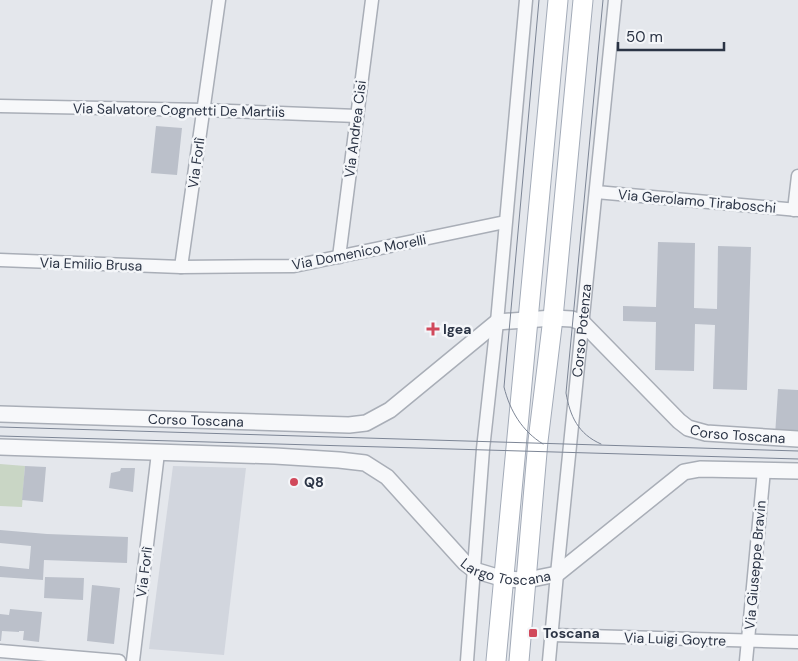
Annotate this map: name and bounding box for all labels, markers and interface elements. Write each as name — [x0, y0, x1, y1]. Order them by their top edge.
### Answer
scale bar — [618, 20, 724, 52]
text: 50 m — [626, 27, 663, 47]
street label: Via Andrea Cisi — [340, 79, 370, 179]
street label: Via Salvatore Cognetti De Martiis — [73, 99, 285, 121]
street label: Via Forlì — [184, 136, 209, 190]
street label: Via Gerolamo Tiraboschi — [617, 185, 777, 217]
street label: Via Domenico Morelli — [290, 230, 428, 274]
street label: Via Emilio Brusa — [39, 253, 143, 275]
street label: Corso Potenza — [568, 283, 595, 378]
place label: Igea — [443, 320, 472, 338]
marker: Igea — [427, 323, 439, 335]
street label: Corso Toscana — [148, 410, 244, 431]
street label: Corso Toscana — [688, 420, 786, 447]
place label: Q8 — [304, 473, 324, 491]
marker: Q8 — [288, 476, 300, 488]
street label: Via Giuseppe Bravin — [740, 499, 770, 631]
street label: Via Forlì — [132, 545, 156, 598]
street label: Largo Toscana — [457, 554, 552, 589]
place label: Toscana — [543, 624, 600, 642]
marker: Toscana — [527, 627, 539, 639]
street label: Via Luigi Goytre — [624, 628, 726, 650]

